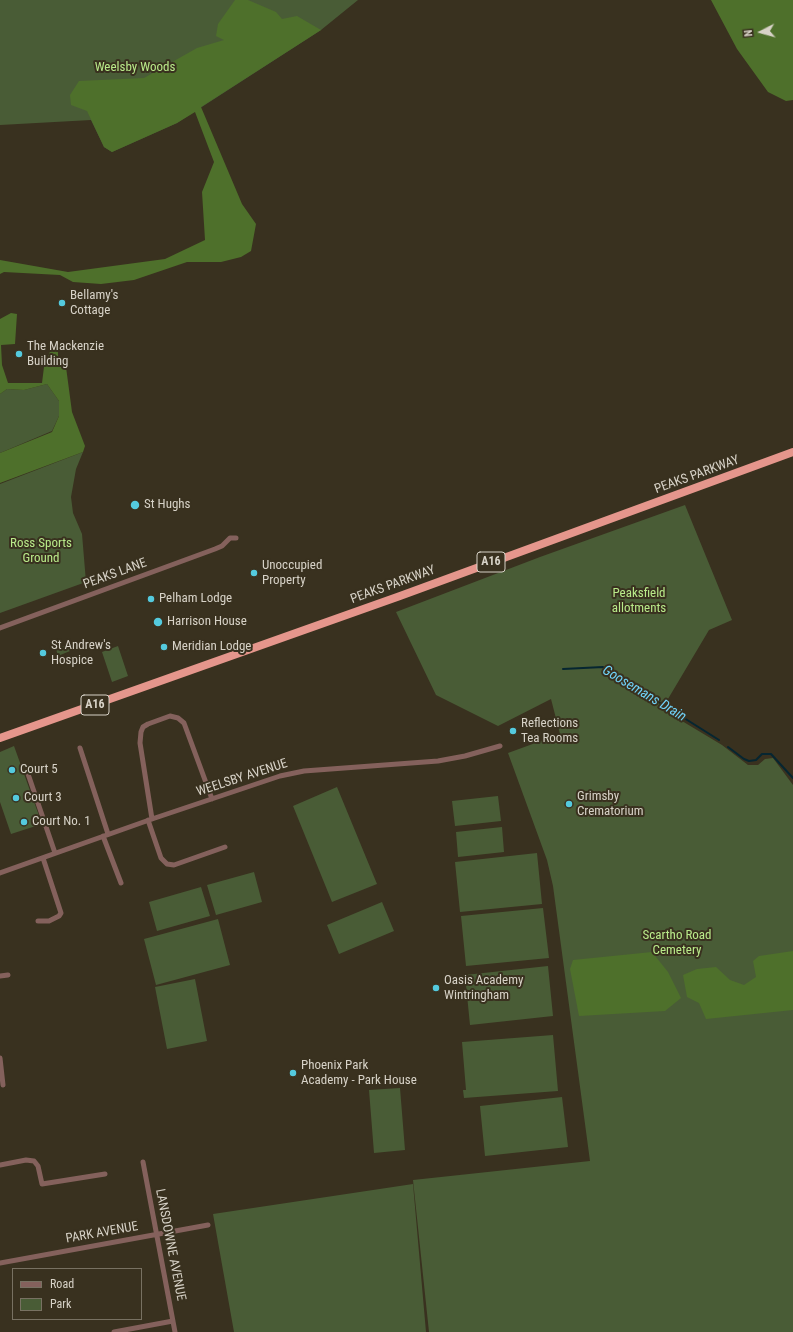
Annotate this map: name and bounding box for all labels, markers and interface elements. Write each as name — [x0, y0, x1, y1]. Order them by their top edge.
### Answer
north arrow — [741, 12, 781, 52]
text: N — [742, 29, 755, 37]
park label: Weelsby Woods — [95, 60, 175, 76]
place label: Bellamy's Cottage — [70, 288, 118, 319]
marker: Bellamy's Cottage — [57, 298, 67, 308]
place label: The Mackenzie Building — [27, 339, 104, 370]
marker: The Mackenzie Building — [14, 349, 24, 359]
street label: PEAKS PARKWAY — [652, 452, 742, 498]
place label: St Hughs — [144, 497, 191, 513]
marker: St Hughs — [129, 499, 141, 511]
park label: Ross Sports Ground — [10, 536, 72, 567]
road number: A16 — [477, 552, 505, 572]
street label: PEAKS LANE — [81, 555, 149, 593]
place label: Unoccupied Property — [262, 558, 322, 589]
street label: PEAKS PARKWAY — [348, 562, 438, 608]
marker: Unoccupied Property — [249, 568, 259, 578]
park label: Peaksfield allotments — [612, 586, 666, 617]
place label: Pelham Lodge — [159, 591, 232, 607]
marker: Pelham Lodge — [146, 594, 156, 604]
place label: Harrison House — [167, 614, 247, 630]
marker: Harrison House — [152, 616, 164, 628]
place label: St Andrew's Hospice — [51, 638, 111, 669]
place label: Meridian Lodge — [172, 639, 251, 655]
marker: Meridian Lodge — [159, 642, 169, 652]
marker: St Andrew's Hospice — [38, 648, 48, 658]
water label: Goosemans Drain — [599, 662, 689, 726]
road number: A16 — [81, 695, 109, 715]
place label: Reflections Tea Rooms — [521, 716, 578, 747]
marker: Reflections Tea Rooms — [508, 726, 518, 736]
street label: WEELSBY AVENUE — [195, 756, 289, 800]
place label: Court 5 — [20, 762, 58, 778]
marker: Court 5 — [7, 765, 17, 775]
place label: Grimsby Crematorium — [577, 789, 644, 820]
place label: Court 3 — [24, 790, 62, 806]
marker: Court 3 — [11, 793, 21, 803]
marker: Grimsby Crematorium — [564, 799, 574, 809]
place label: Court No. 1 — [32, 814, 91, 830]
marker: Court No. 1 — [19, 817, 29, 827]
park label: Scartho Road Cemetery — [643, 928, 711, 959]
place label: Oasis Academy Wintringham — [444, 973, 523, 1004]
marker: Oasis Academy Wintringham — [431, 983, 441, 993]
place label: Phoenix Park Academy - Park House — [301, 1058, 417, 1089]
marker: Phoenix Park Academy - Park House — [288, 1068, 298, 1078]
street label: LANSDOWNE AVENUE — [151, 1188, 189, 1302]
street label: PARK AVENUE — [65, 1219, 139, 1247]
legend — [12, 1268, 142, 1320]
text: Road — [50, 1277, 74, 1291]
text: Park — [50, 1297, 71, 1311]

